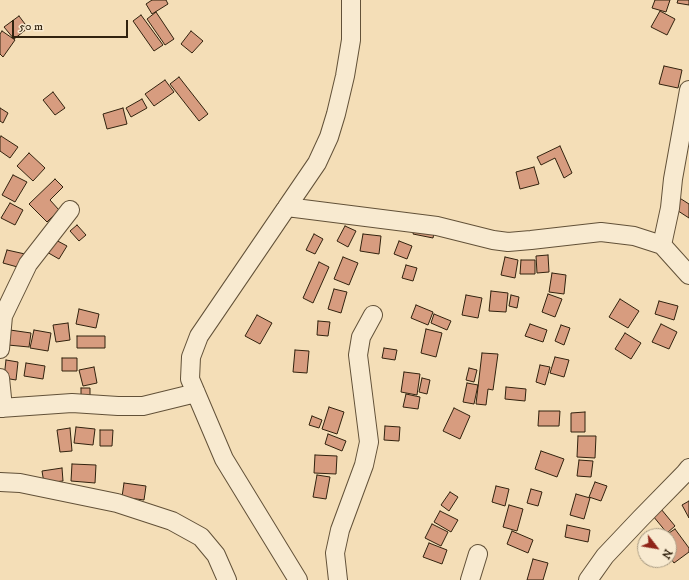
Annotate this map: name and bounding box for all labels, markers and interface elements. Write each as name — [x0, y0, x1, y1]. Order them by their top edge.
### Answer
scale bar — [14, 12, 130, 38]
text: 50 m — [19, 19, 43, 34]
north arrow — [637, 528, 677, 568]
text: N — [658, 546, 675, 561]

